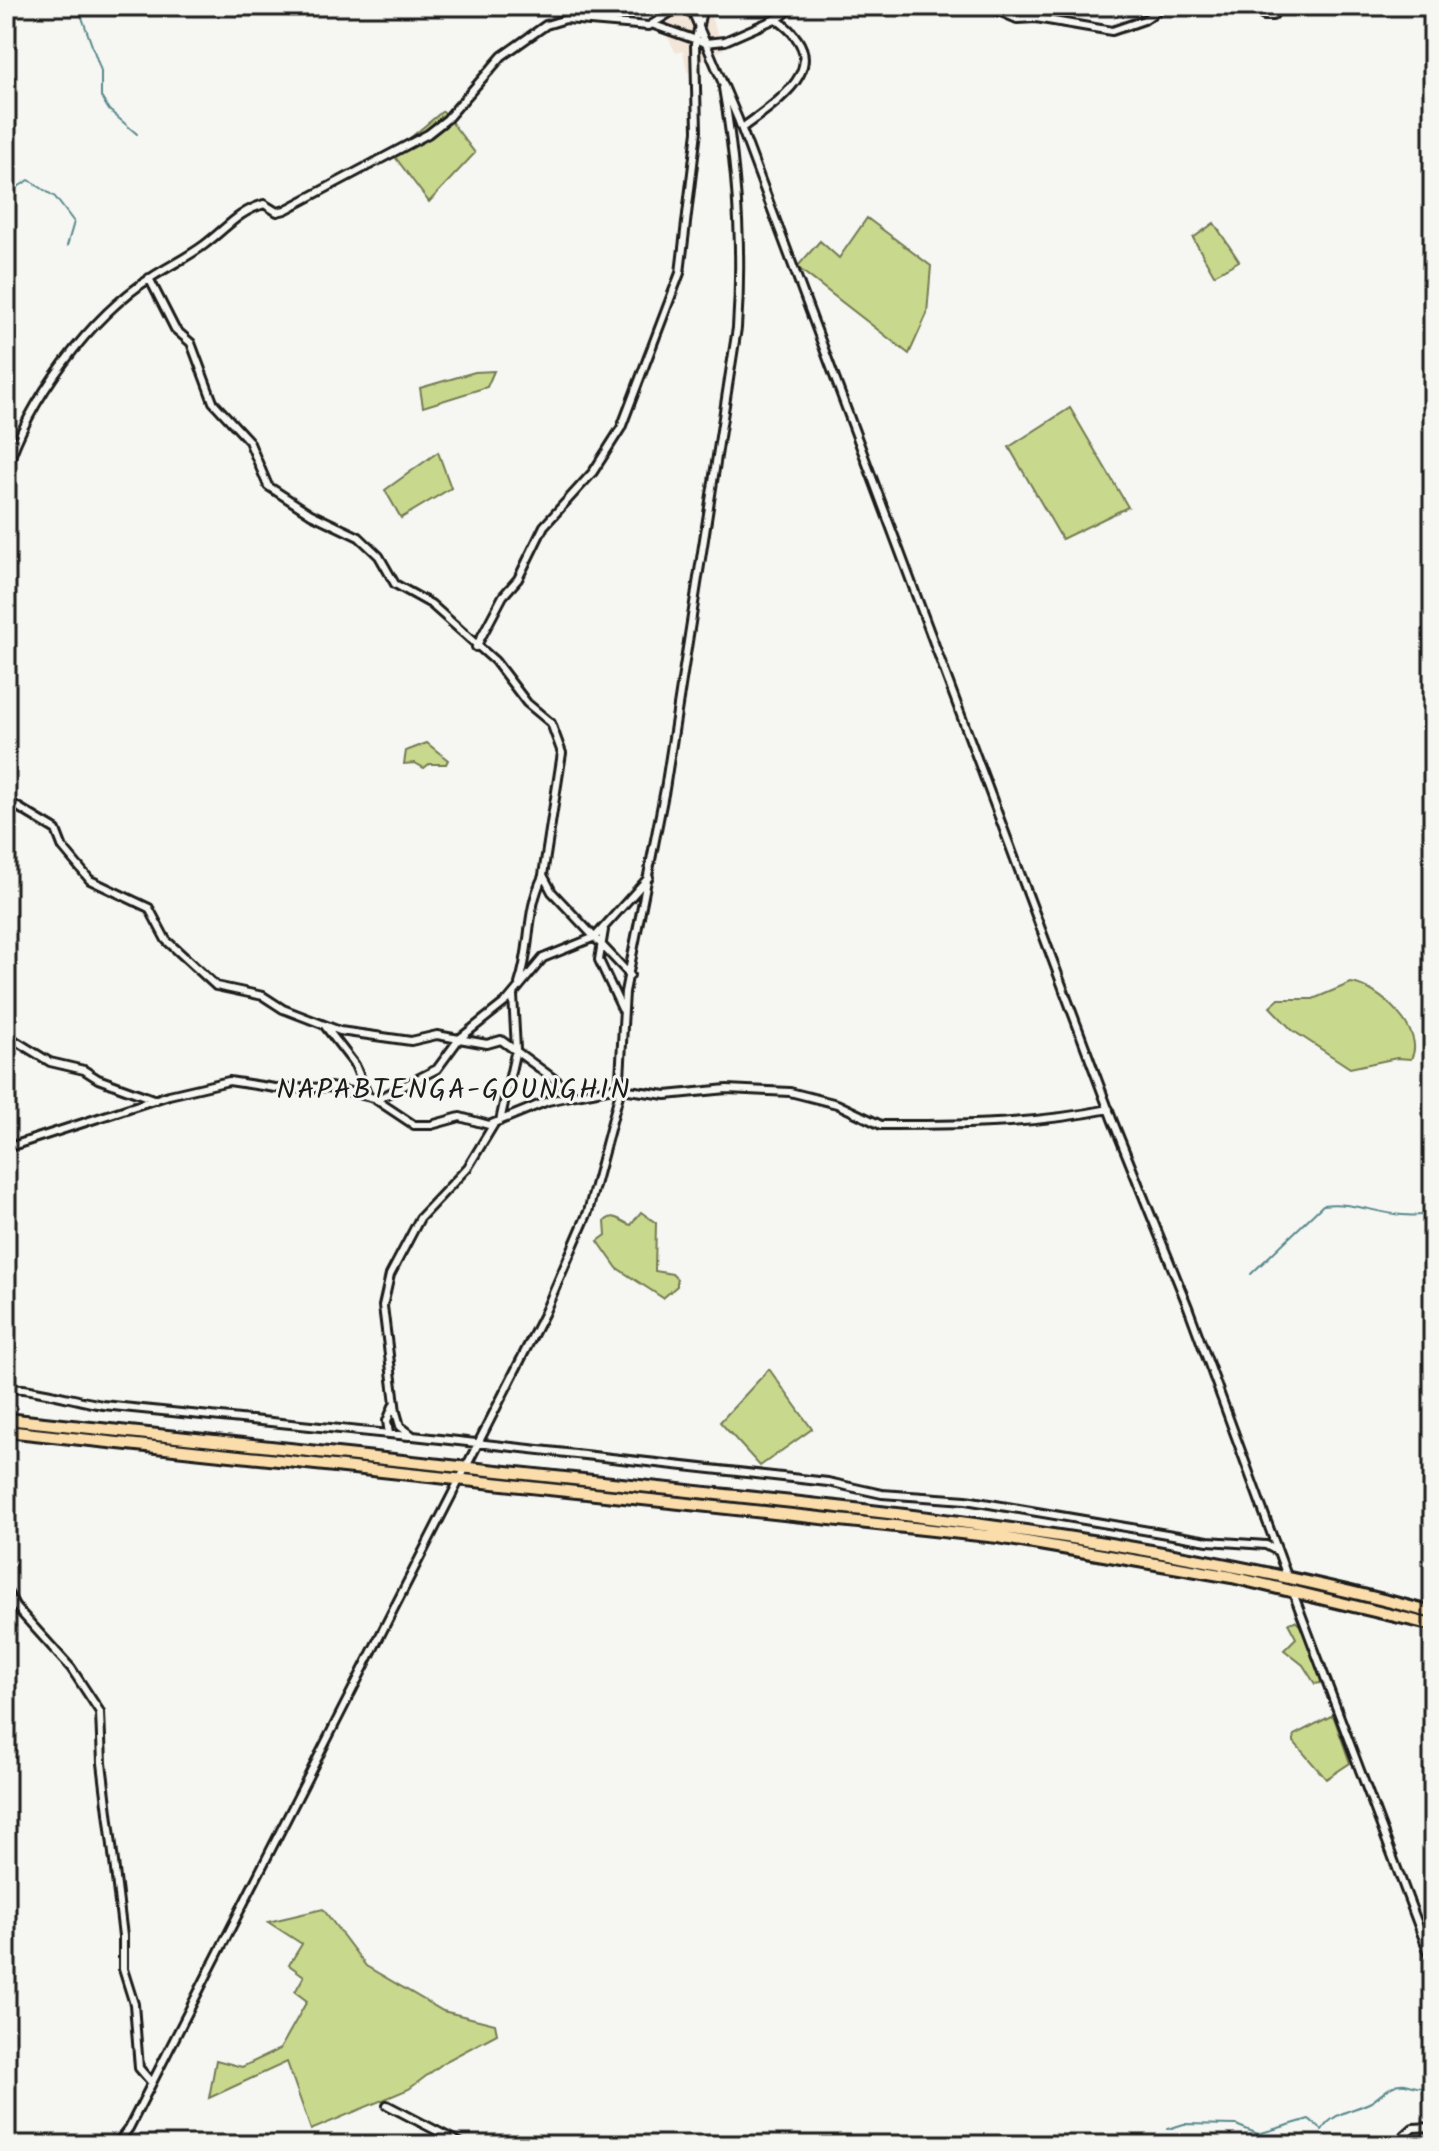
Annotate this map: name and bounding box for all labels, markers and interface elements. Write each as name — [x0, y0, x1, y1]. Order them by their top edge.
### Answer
district label: NAPABTENGA-GOUNGHIN — [277, 1068, 631, 1113]

